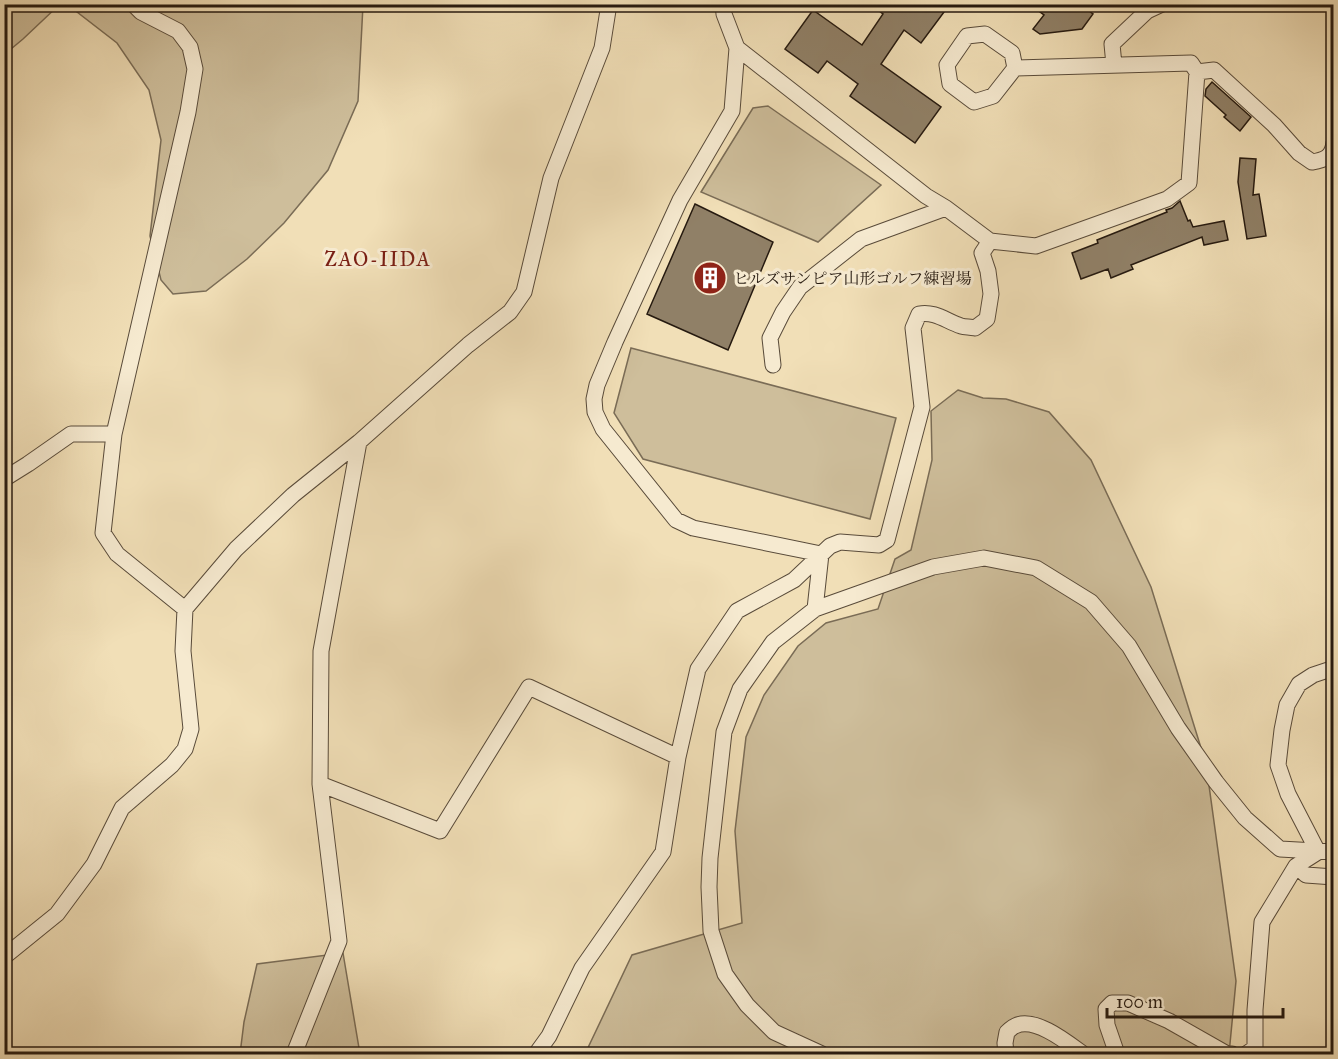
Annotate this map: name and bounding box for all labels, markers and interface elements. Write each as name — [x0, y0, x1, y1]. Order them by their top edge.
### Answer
district label: ZAO-IIDA — [325, 247, 431, 271]
building icon: ヒルズサンピア山形ゴルフ練習場 — [692, 260, 728, 296]
place label: ヒルズサンピア山形ゴルフ練習場 — [733, 269, 971, 288]
scale bar — [1107, 981, 1282, 1019]
text: 100 m — [1116, 991, 1163, 1013]

